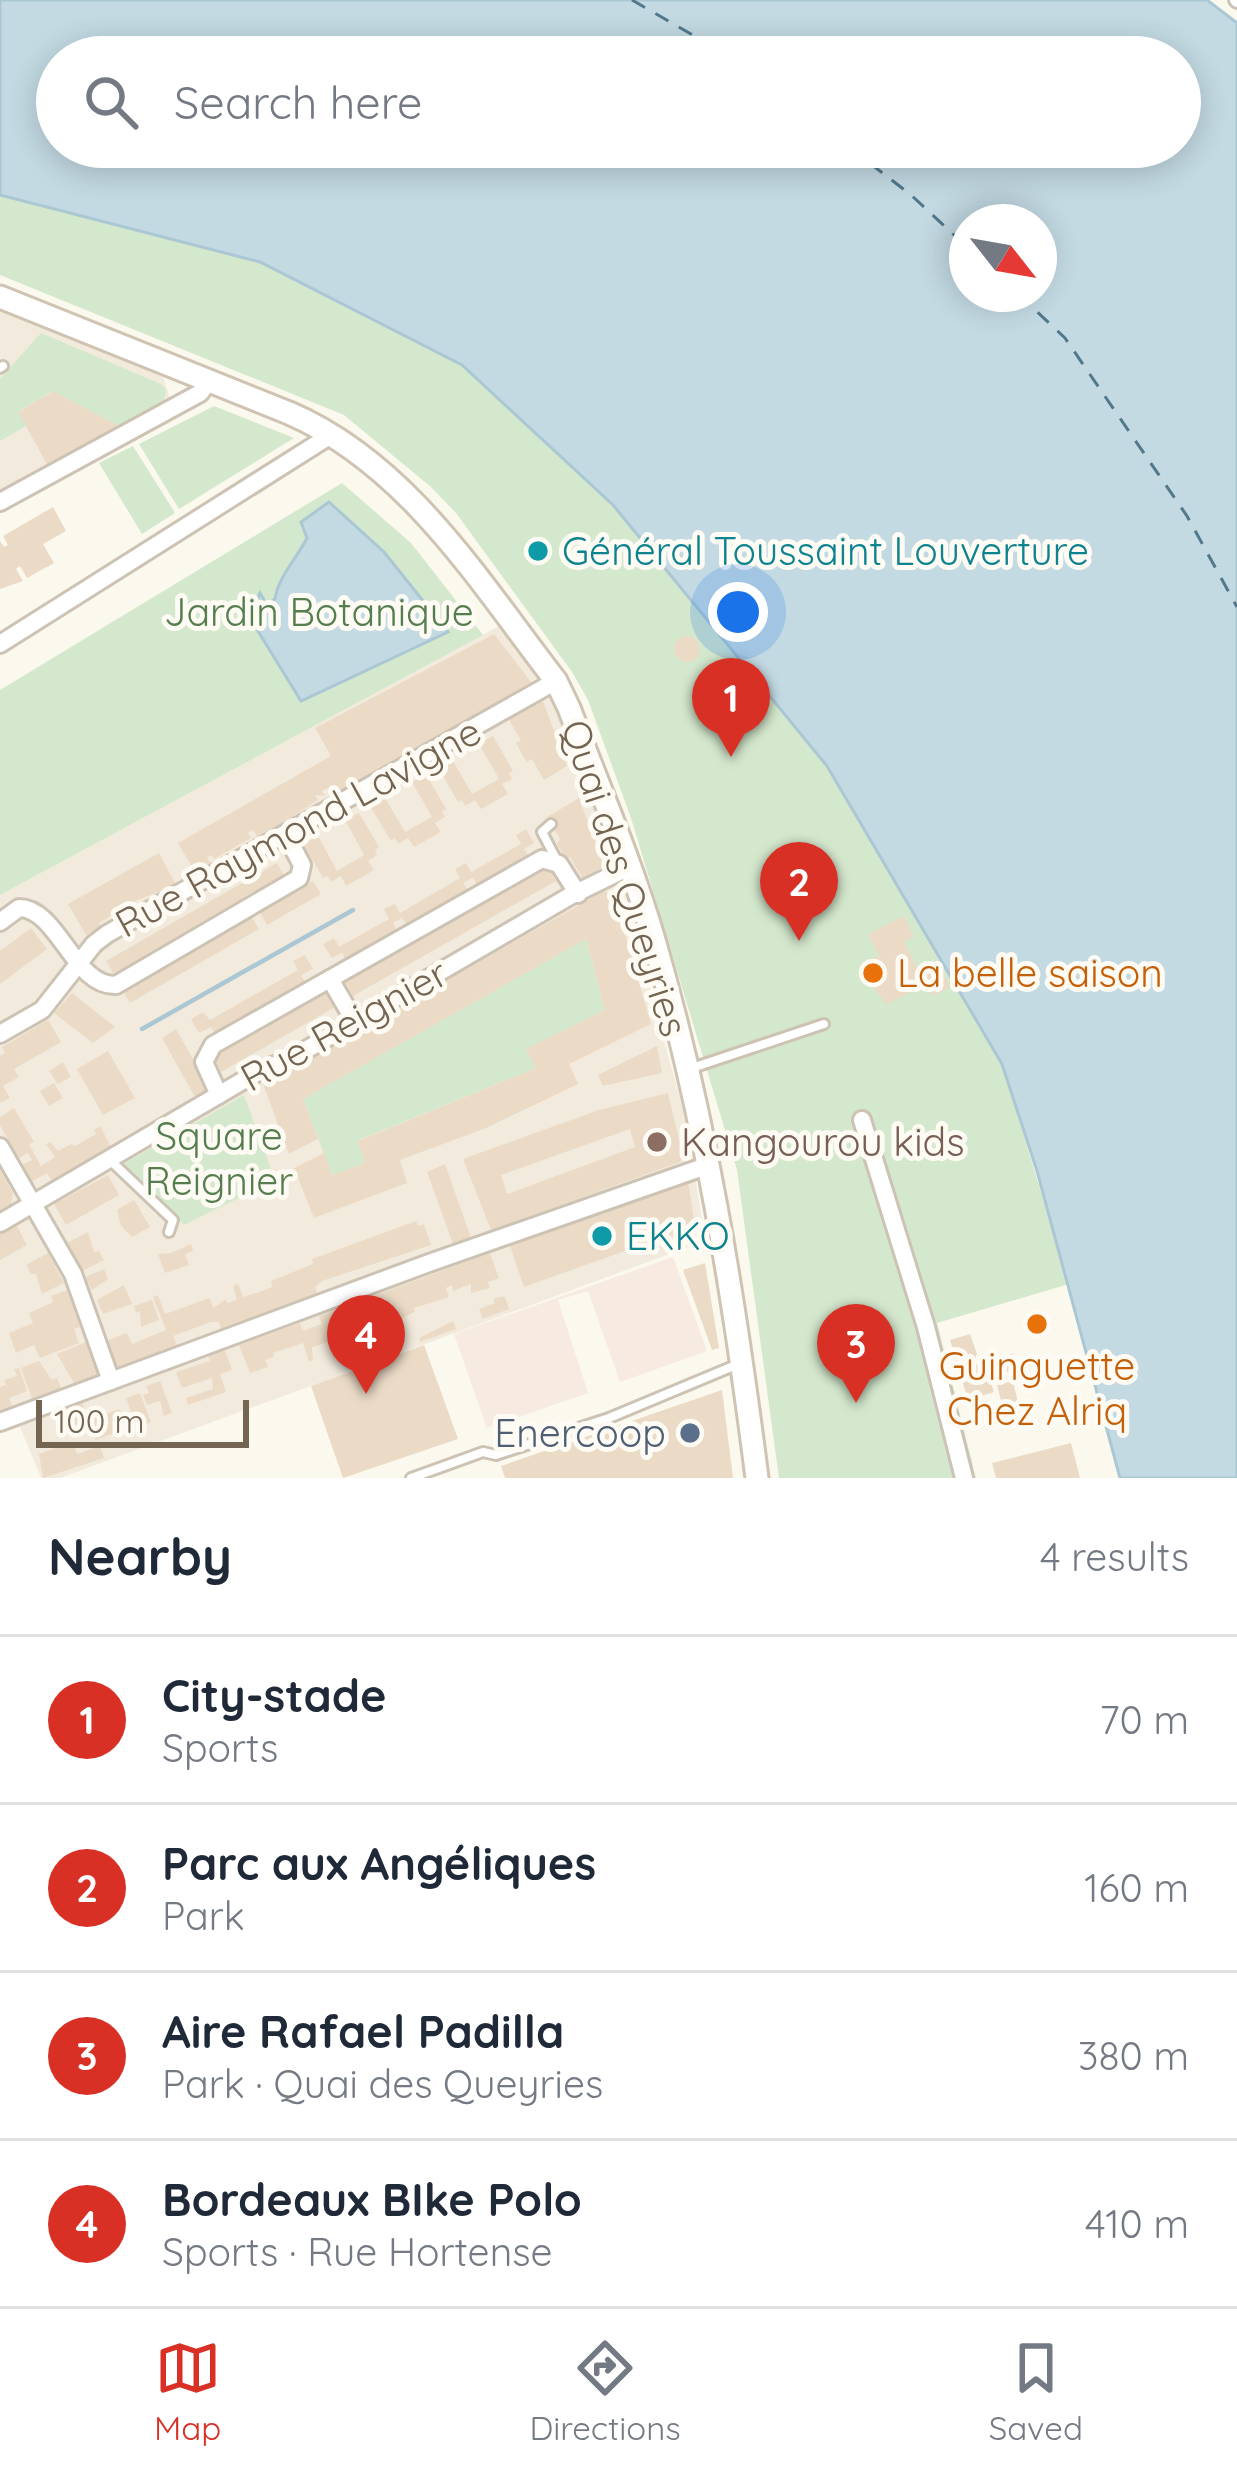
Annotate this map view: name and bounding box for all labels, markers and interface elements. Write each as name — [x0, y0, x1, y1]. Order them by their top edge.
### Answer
search box — [36, 36, 1201, 168]
icon: search — [78, 69, 144, 135]
text: Search here — [174, 74, 422, 130]
north arrow — [949, 204, 1057, 312]
place label: Général Toussaint Louverture — [562, 526, 1089, 575]
marker: Général Toussaint Louverture — [525, 538, 551, 564]
your location — [708, 582, 768, 642]
park label: Jardin Botanique — [164, 587, 474, 636]
pin: 1 — [692, 658, 770, 757]
street label: Rue Raymond Lavigne — [106, 706, 489, 947]
street label: Quai des Queyries — [551, 713, 700, 1042]
pin: 2 — [760, 842, 838, 941]
street label: Rue Reignier — [232, 948, 456, 1102]
place label: La belle saison — [897, 948, 1163, 997]
marker: La belle saison — [860, 960, 886, 986]
park label: Square Reignier — [145, 1111, 293, 1205]
place label: Kangourou kids — [681, 1117, 965, 1166]
marker: Kangourou kids — [644, 1129, 670, 1155]
place label: EKKO — [626, 1211, 730, 1260]
marker: EKKO — [589, 1223, 615, 1249]
pin: 4 — [327, 1295, 405, 1394]
pin: 3 — [817, 1304, 895, 1403]
marker: Guinguette Chez Alriq — [1024, 1311, 1050, 1337]
place label: Guinguette Chez Alriq — [939, 1341, 1135, 1435]
scale bar — [36, 1394, 249, 1447]
text: 100 m — [54, 1400, 145, 1441]
place label: Enercoop — [494, 1408, 666, 1457]
marker: Enercoop — [677, 1420, 703, 1446]
text: Nearby — [48, 1524, 232, 1588]
text: 4 results — [1040, 1532, 1189, 1581]
text: City-stade — [162, 1667, 387, 1723]
text: 1 — [79, 1695, 95, 1744]
text: 70 m — [1100, 1695, 1189, 1744]
text: Sports — [162, 1723, 278, 1772]
text: Parc aux Angéliques — [162, 1835, 596, 1891]
text: 2 — [76, 1863, 98, 1912]
text: 160 m — [1084, 1863, 1189, 1912]
text: Park — [162, 1891, 245, 1940]
text: Aire Rafael Padilla — [162, 2003, 564, 2059]
text: 3 — [77, 2031, 97, 2080]
text: 380 m — [1078, 2031, 1189, 2080]
text: Park · Quai des Queyries — [162, 2059, 603, 2108]
text: Bordeaux BIke Polo — [162, 2171, 582, 2227]
text: 4 — [76, 2199, 98, 2248]
text: 410 m — [1085, 2199, 1189, 2248]
text: Sports · Rue Hortense — [162, 2227, 553, 2276]
tab: Map — [154, 2335, 221, 2448]
tab: Directions — [529, 2335, 681, 2448]
tab: Saved — [989, 2335, 1083, 2448]

